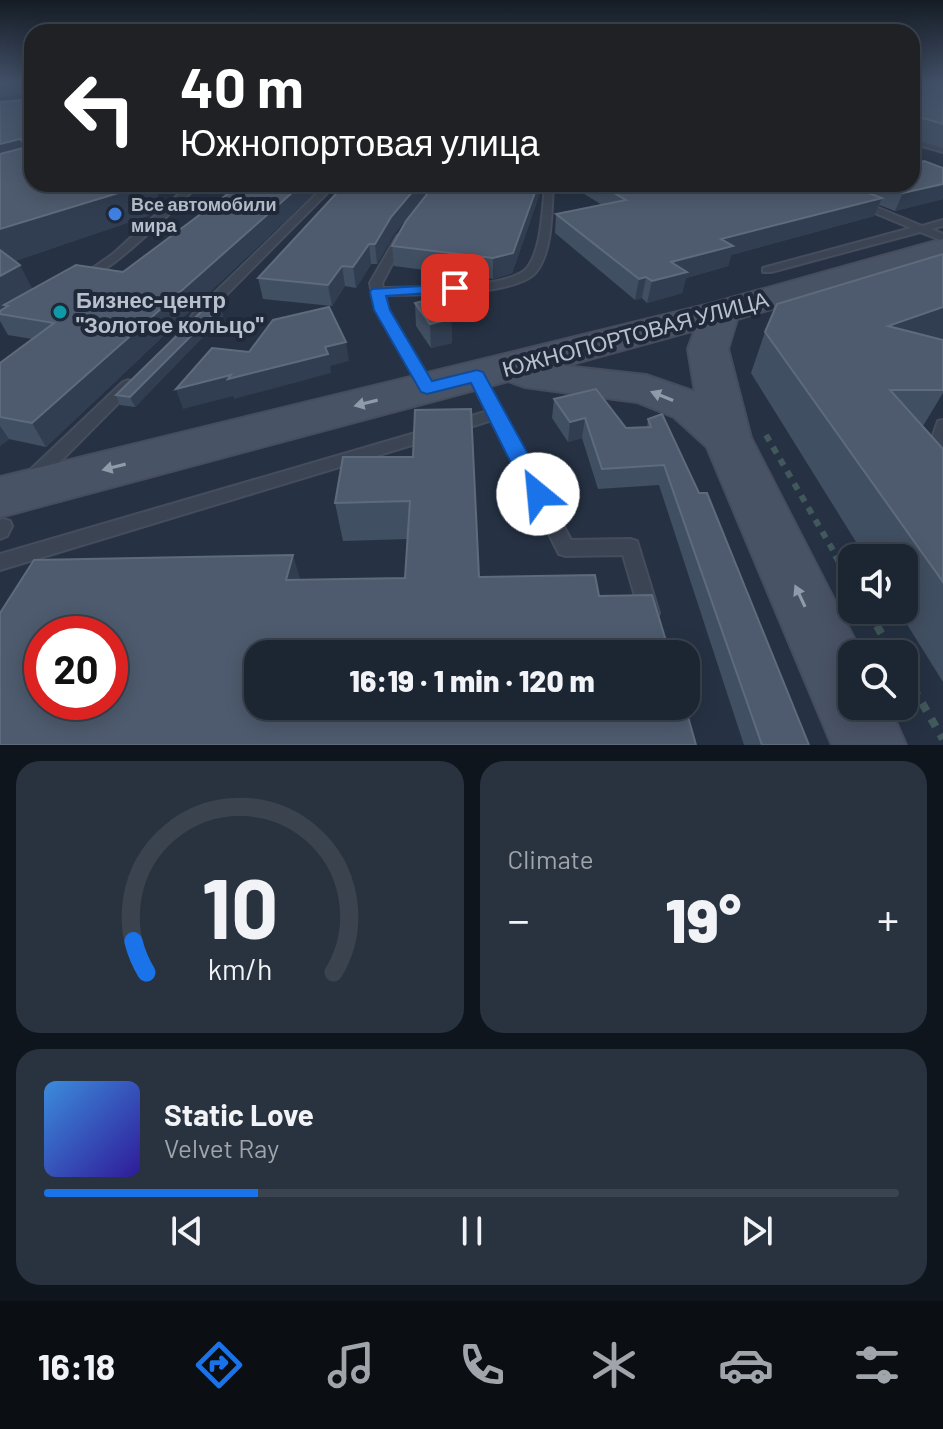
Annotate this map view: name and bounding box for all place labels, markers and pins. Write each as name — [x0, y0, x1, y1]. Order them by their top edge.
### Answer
place label: Все автомобили мира — [131, 193, 277, 236]
marker: Все автомобили мира — [106, 205, 124, 223]
pin — [421, 254, 489, 322]
place label: Бизнес-центр "Золотое кольцо" — [76, 286, 264, 338]
marker: Бизнес-центр "Золотое кольцо" — [51, 303, 69, 321]

